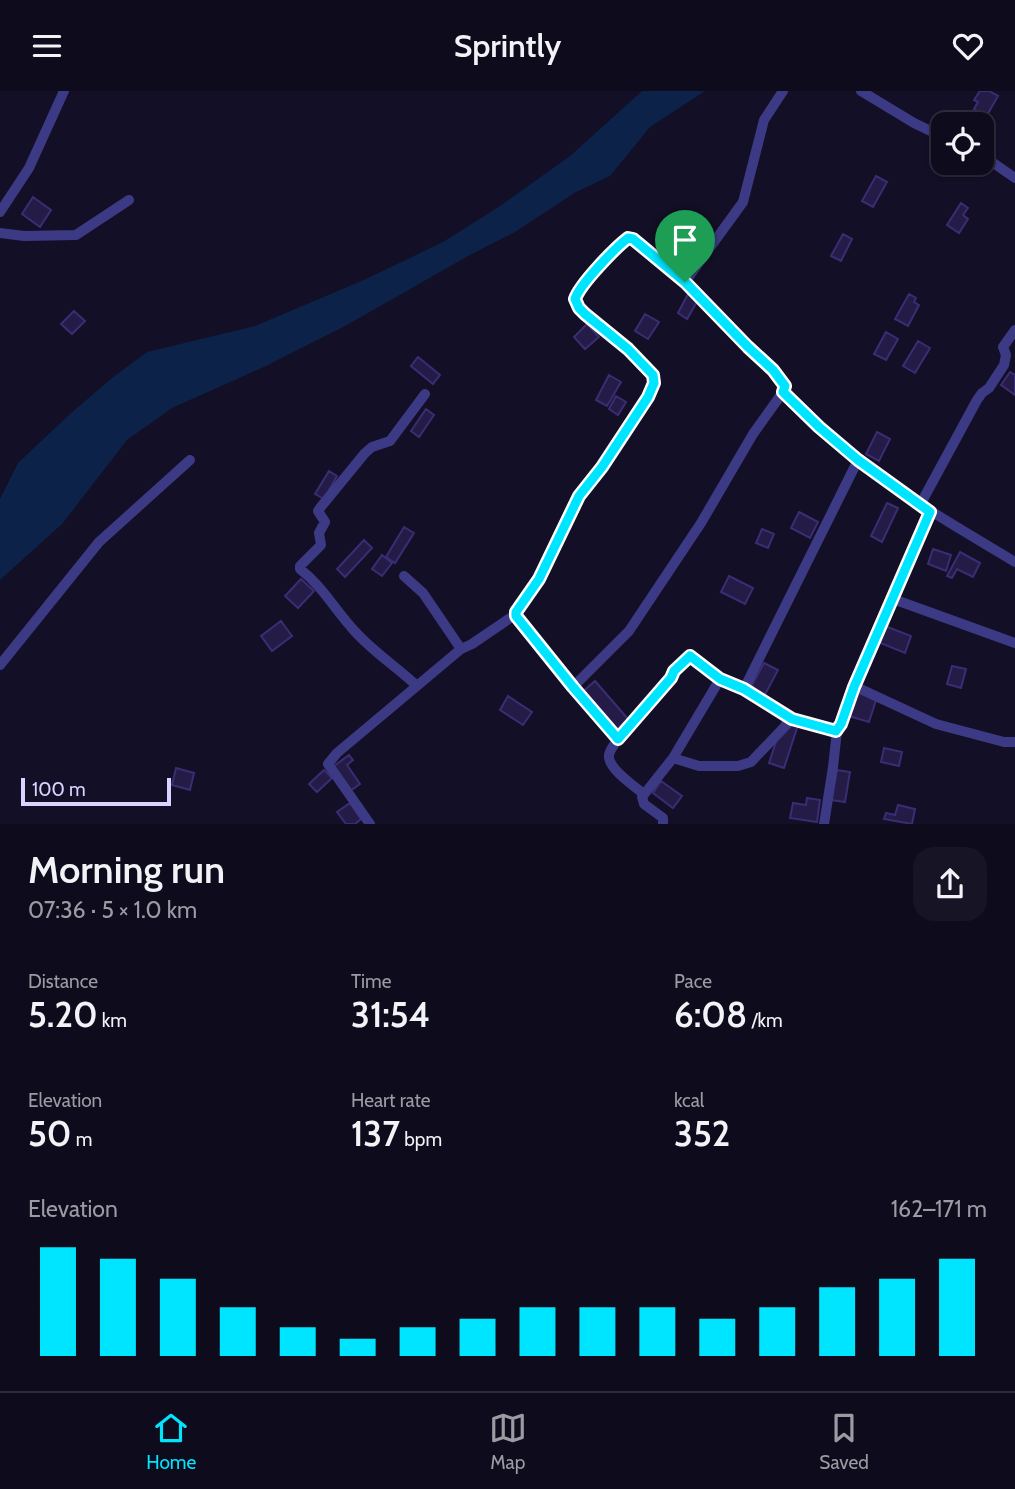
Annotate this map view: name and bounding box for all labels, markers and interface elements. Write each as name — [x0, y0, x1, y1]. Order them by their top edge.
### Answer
text: Sprintly — [454, 26, 561, 65]
icon: menu — [28, 27, 66, 65]
icon: heart — [949, 27, 987, 65]
map controls — [931, 112, 994, 175]
button: locate — [931, 112, 994, 175]
pin — [655, 210, 715, 282]
icon: arrive — [666, 221, 704, 259]
scale bar — [21, 775, 172, 807]
text: 100 m — [32, 778, 86, 801]
text: Morning run — [28, 846, 225, 893]
button: share — [913, 847, 987, 921]
text: 07:36 · 5 × 1.0 km — [28, 896, 197, 924]
text: Distance — [28, 970, 98, 993]
text: Time — [351, 970, 391, 993]
text: Pace — [674, 970, 712, 993]
text: 5.20 — [28, 993, 98, 1036]
text: 31:54 — [351, 993, 430, 1036]
text: 6:08 — [674, 993, 747, 1036]
text: km — [98, 1009, 127, 1032]
text: /km — [747, 1009, 783, 1032]
text: Elevation — [28, 1089, 102, 1112]
text: Heart rate — [351, 1089, 431, 1112]
text: kcal — [674, 1089, 704, 1112]
text: 50 — [28, 1112, 71, 1155]
text: 137 — [351, 1112, 400, 1155]
text: 352 — [674, 1112, 730, 1155]
text: m — [71, 1128, 92, 1151]
text: bpm — [400, 1128, 442, 1151]
text: Elevation — [28, 1195, 118, 1223]
text: 162–171 m — [891, 1195, 987, 1223]
tab: Home — [146, 1409, 196, 1474]
tab: Map — [489, 1409, 527, 1474]
tab: Saved — [819, 1409, 869, 1474]

